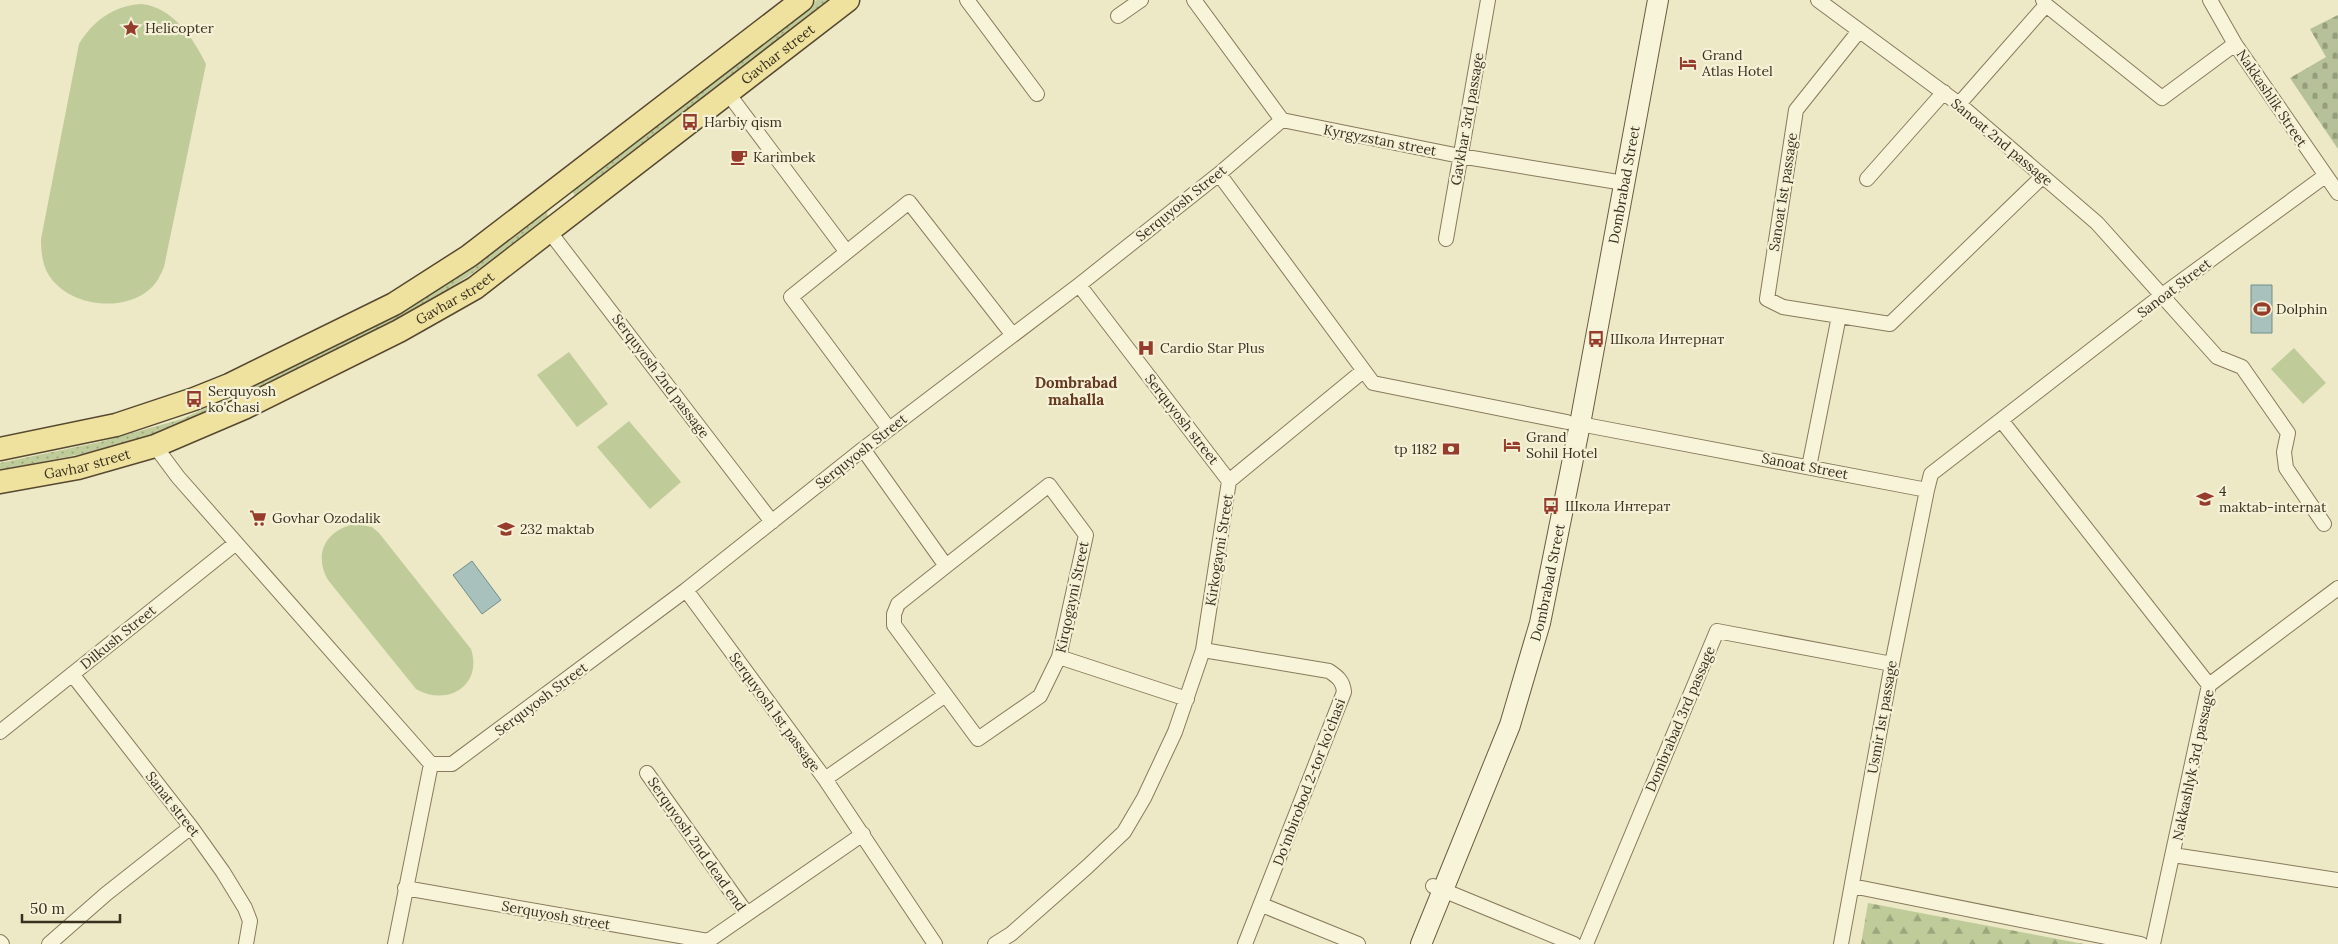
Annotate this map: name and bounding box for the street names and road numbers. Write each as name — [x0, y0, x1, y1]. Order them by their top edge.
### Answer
street label: Gavhar street — [737, 20, 819, 88]
street label: Nakkashlik Street — [2233, 46, 2312, 151]
street label: Gavkhar 3rd passage — [1446, 51, 1488, 187]
street label: Sanoat 2nd passage — [1947, 94, 2057, 190]
street label: Kyrgyzstan street — [1322, 120, 1439, 160]
street label: Dombrabad Street — [1604, 124, 1644, 245]
street label: Sanoat 1st passage — [1765, 131, 1801, 253]
street label: Serquyosh Street — [1132, 161, 1230, 245]
street label: Sanoat Street — [2134, 254, 2215, 322]
street label: Gavhar street — [412, 267, 498, 329]
street label: Serquyosh 2nd passage — [608, 310, 714, 442]
street label: Serquyosh street — [1141, 370, 1223, 468]
street label: Serquyosh Street — [812, 409, 911, 492]
street label: Gavhar street — [42, 444, 133, 483]
street label: Sanoat Street — [1760, 449, 1850, 483]
street label: Kirkogayni Street — [1201, 492, 1237, 607]
street label: Dombrabad Street — [1526, 521, 1569, 643]
street label: Kirqogayni Street — [1051, 539, 1093, 655]
street label: Dilkush Street — [76, 601, 160, 673]
street label: Dombrabad 3rd passage — [1641, 643, 1719, 795]
street label: Serquyosh 1st passage — [726, 649, 825, 776]
street label: Serquyosh Street — [491, 658, 591, 740]
street label: Usmir 1st passage — [1863, 659, 1901, 775]
street label: Nakkashlyk 3rd passage — [2168, 687, 2218, 842]
street label: Do'mbirobod 2-tor ko'chasi — [1269, 696, 1349, 868]
street label: Sanat street — [142, 768, 205, 841]
street label: Serquyosh 2nd dead end — [644, 773, 750, 915]
street label: Serquyosh street — [500, 897, 612, 934]

